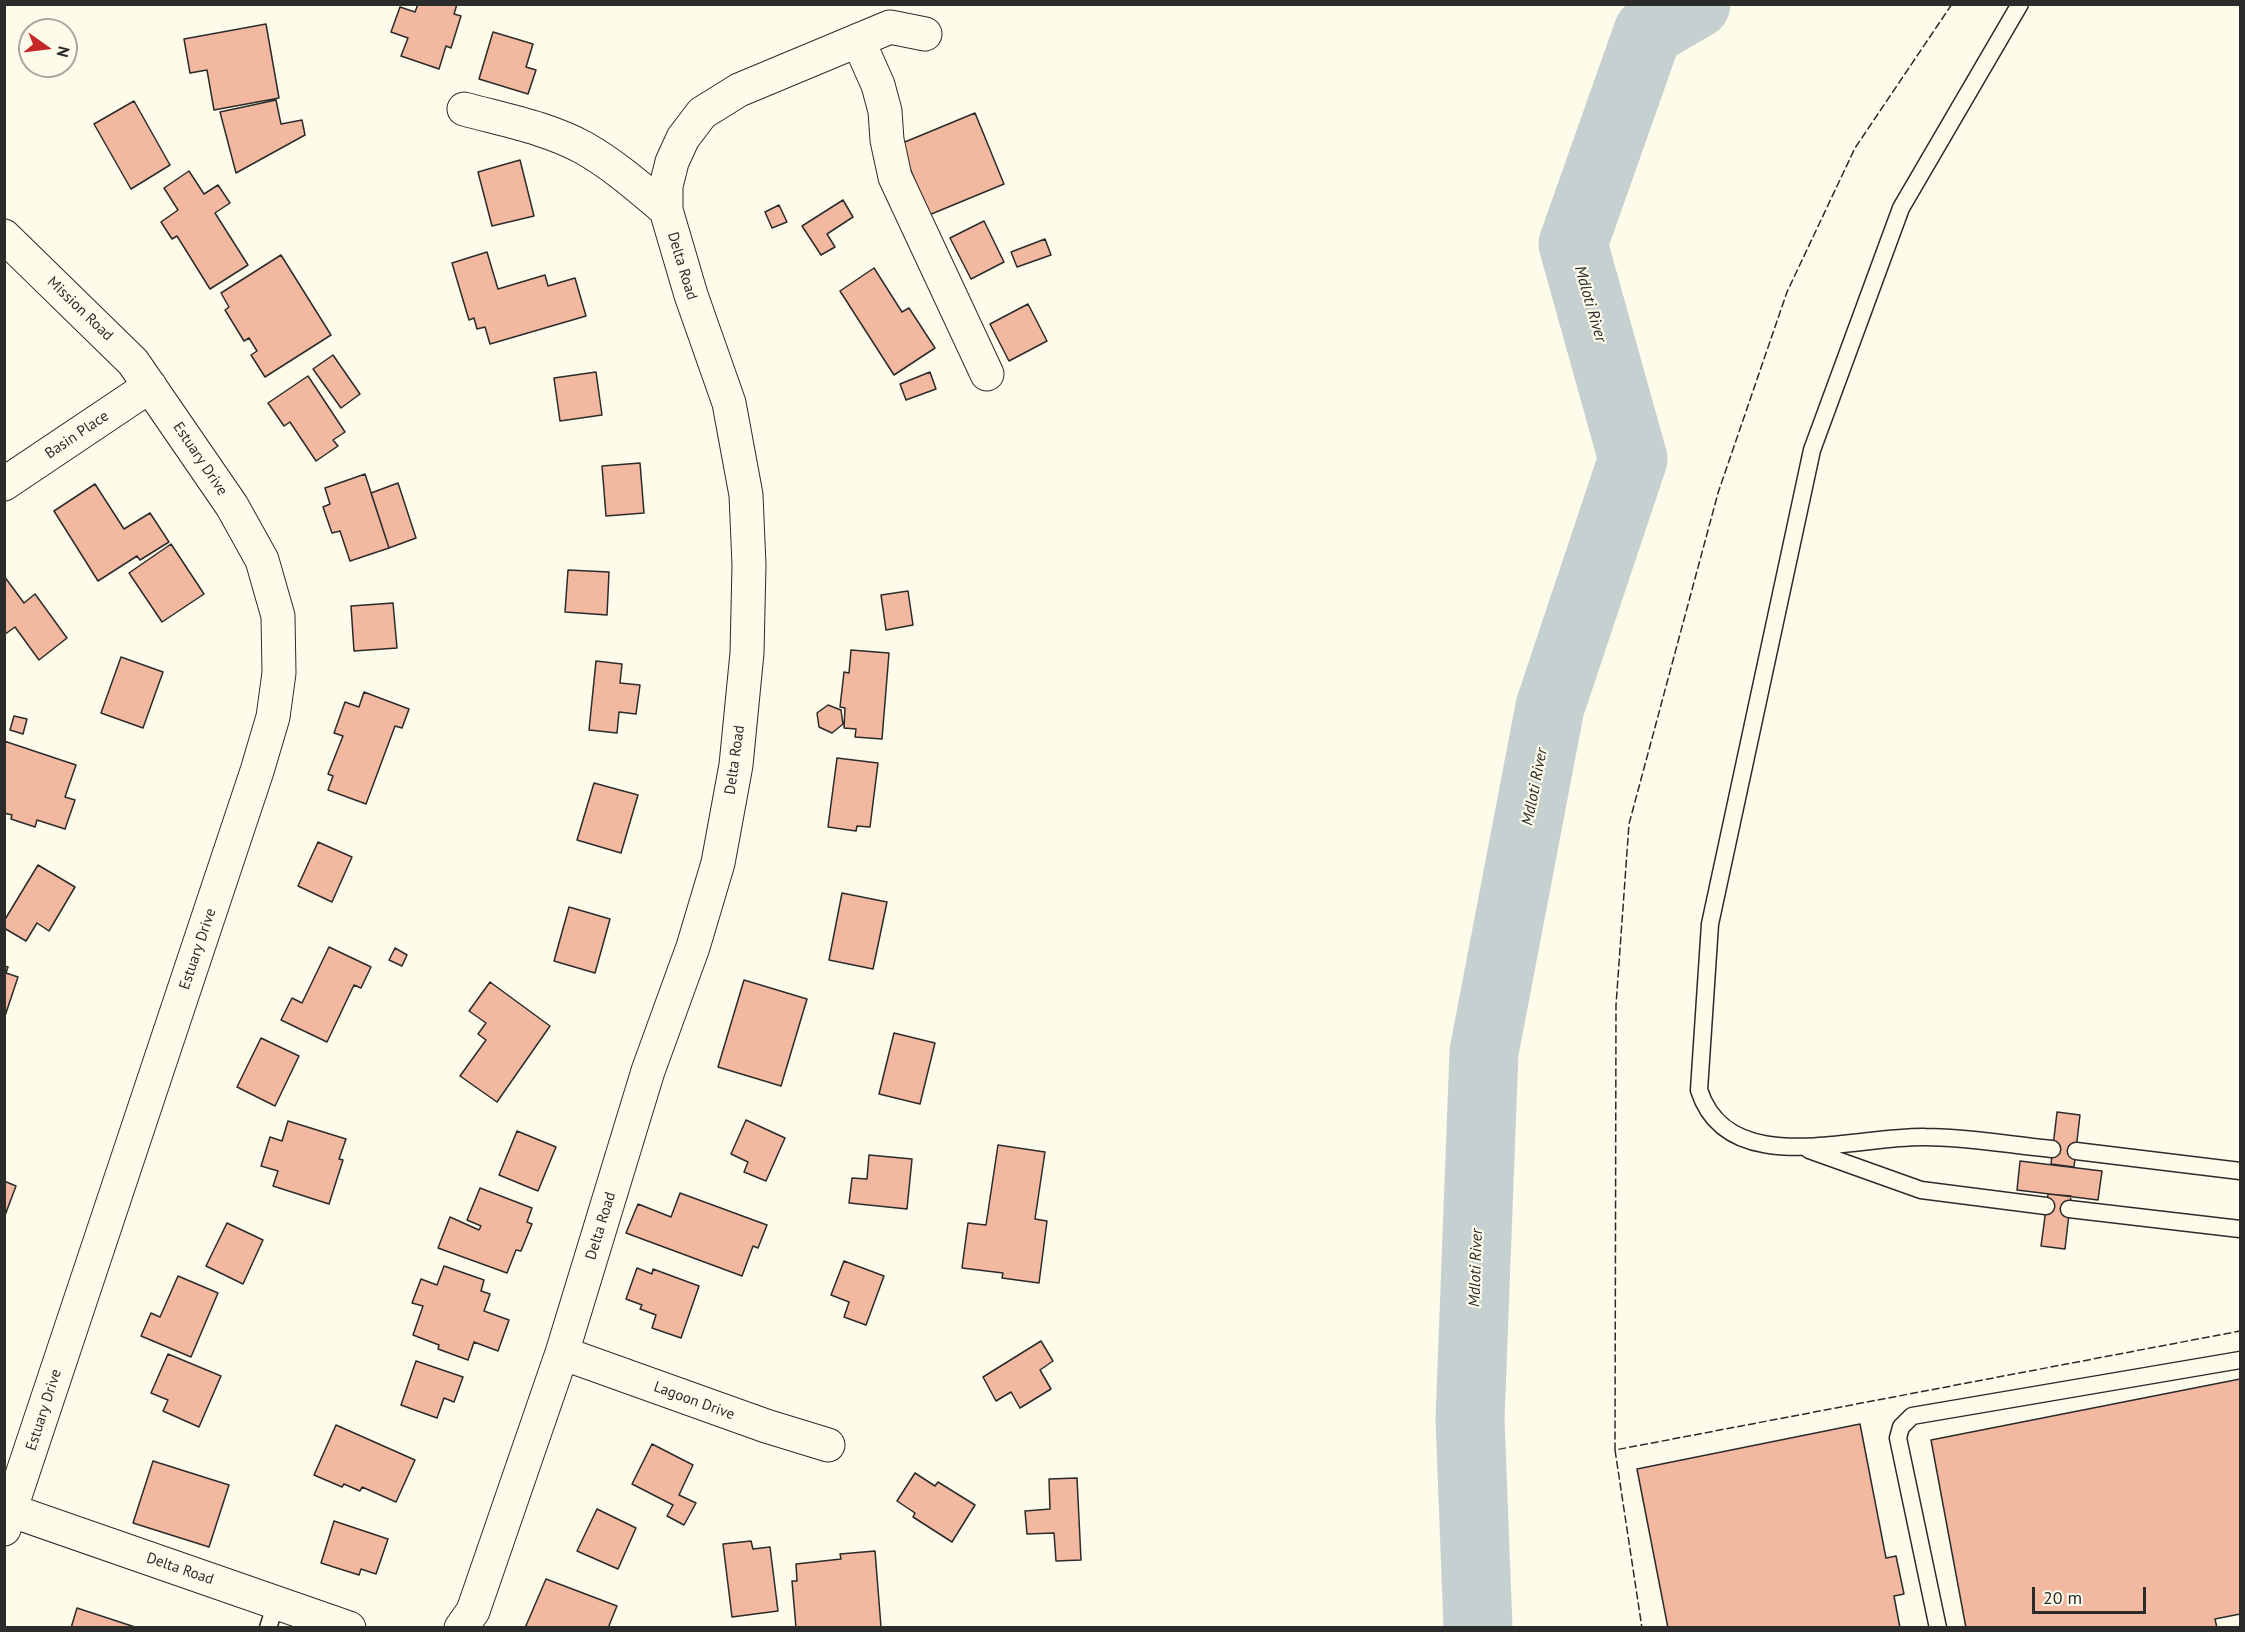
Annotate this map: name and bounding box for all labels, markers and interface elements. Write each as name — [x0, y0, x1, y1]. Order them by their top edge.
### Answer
north arrow — [18, 18, 78, 78]
text: N — [53, 44, 75, 59]
street label: Delta Road — [663, 230, 701, 302]
water label: Mdloti River — [1570, 264, 1610, 344]
street label: Mission Road — [43, 273, 117, 345]
street label: Basin Place — [42, 407, 112, 463]
street label: Estuary Drive — [169, 419, 231, 499]
street label: Delta Road — [721, 724, 749, 796]
water label: Mdloti River — [1518, 747, 1552, 827]
street label: Estuary Drive — [176, 906, 220, 992]
street label: Delta Road — [582, 1190, 620, 1262]
water label: Mdloti River — [1465, 1228, 1487, 1308]
street label: Estuary Drive — [22, 1367, 66, 1453]
street label: Lagoon Drive — [651, 1378, 737, 1424]
street label: Delta Road — [144, 1549, 216, 1589]
scale bar — [2035, 1575, 2149, 1613]
text: 20 m — [2043, 1586, 2082, 1609]

